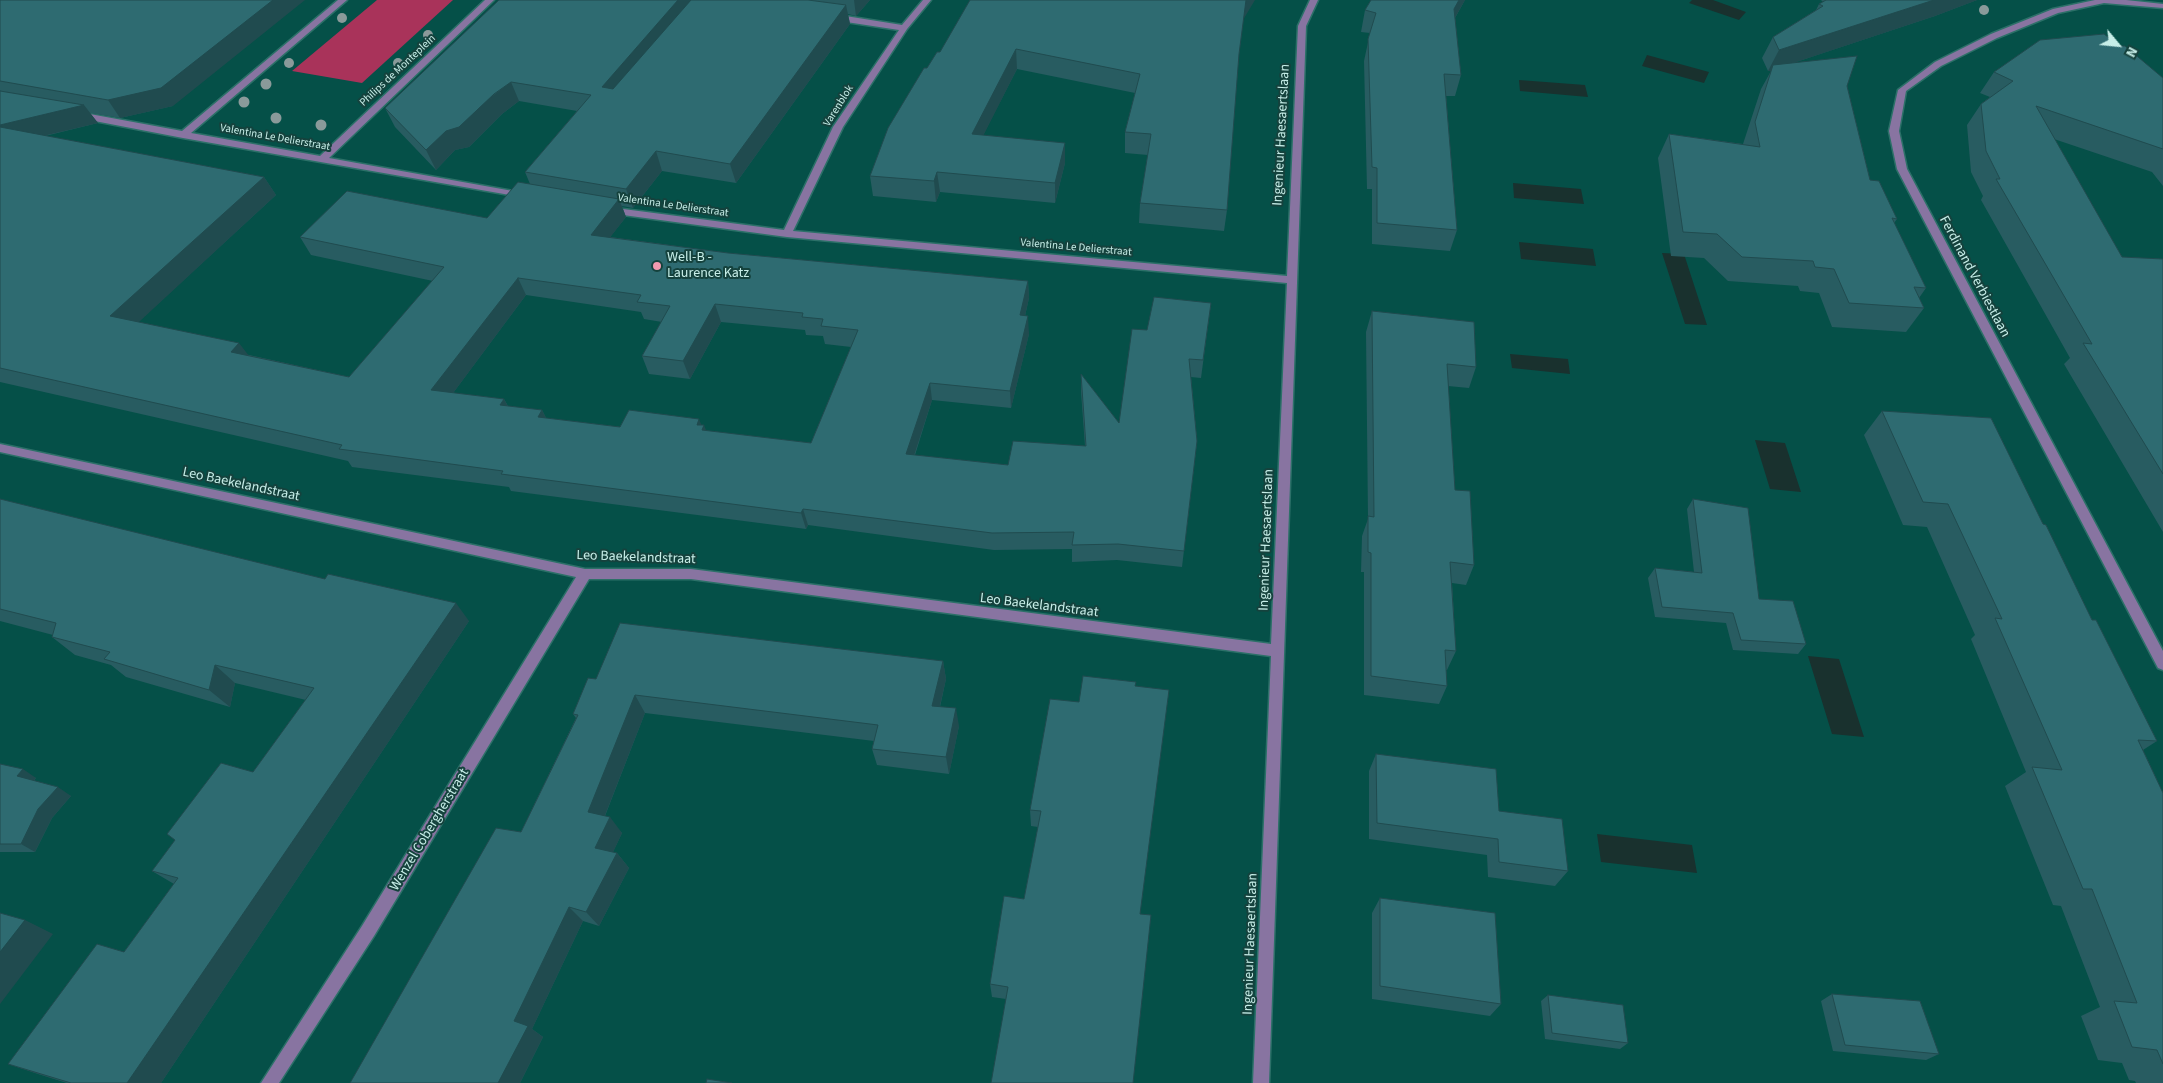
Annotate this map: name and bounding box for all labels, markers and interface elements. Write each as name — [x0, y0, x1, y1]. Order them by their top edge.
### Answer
north arrow — [2093, 20, 2143, 70]
street label: Philips de Monteplein — [357, 32, 439, 110]
text: N — [2120, 43, 2142, 61]
street label: Ingenieur Haesaertslaan — [1270, 64, 1294, 206]
street label: Varenblok — [821, 83, 857, 129]
street label: Valentina Le Delierstraat — [219, 122, 331, 154]
street label: Valentina Le Delierstraat — [617, 192, 729, 220]
street label: Ferdinand Verbiestlaan — [1935, 213, 2013, 341]
street label: Valentina Le Delierstraat — [1020, 237, 1132, 259]
place label: Well-B - Laurence Katz — [667, 250, 749, 282]
marker: Well-B - Laurence Katz — [651, 260, 663, 272]
street label: Leo Baekelandstraat — [181, 464, 301, 506]
street label: Ingenieur Haesaertslaan — [1256, 469, 1278, 611]
street label: Leo Baekelandstraat — [576, 548, 696, 568]
street label: Leo Baekelandstraat — [979, 590, 1099, 622]
street label: Wenzel Cobergherstraat — [387, 766, 473, 894]
street label: Ingenieur Haesaertslaan — [1240, 873, 1262, 1015]

